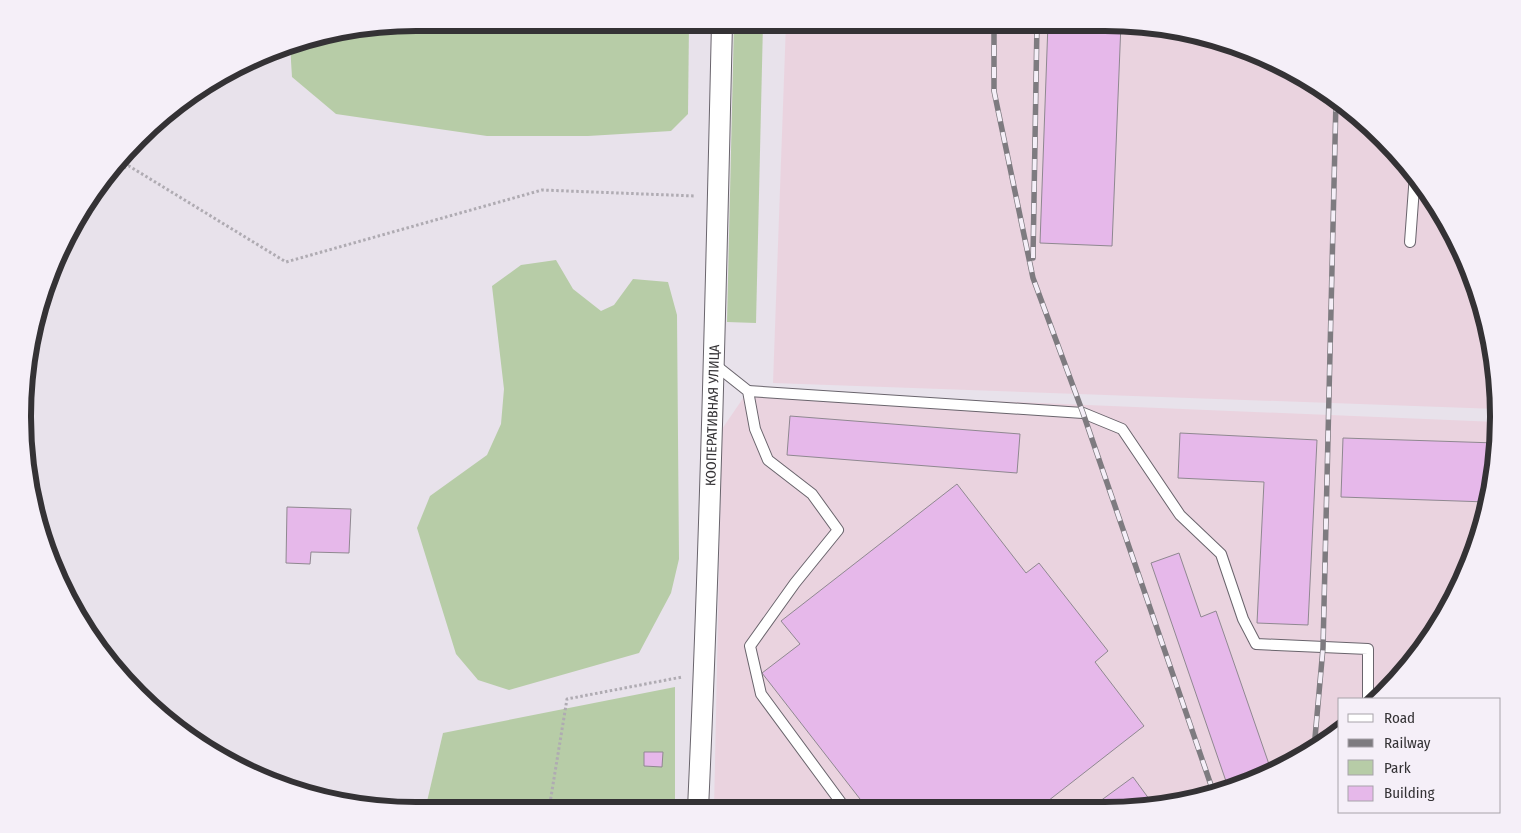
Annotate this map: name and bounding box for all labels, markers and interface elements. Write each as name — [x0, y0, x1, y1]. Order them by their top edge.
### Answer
street label: КООПЕРАТИВНАЯ УЛИЦА — [702, 344, 723, 486]
legend — [1338, 698, 1501, 813]
text: Road — [1384, 709, 1415, 727]
text: Railway — [1384, 734, 1431, 752]
text: Park — [1384, 759, 1411, 777]
text: Building — [1384, 784, 1435, 802]

